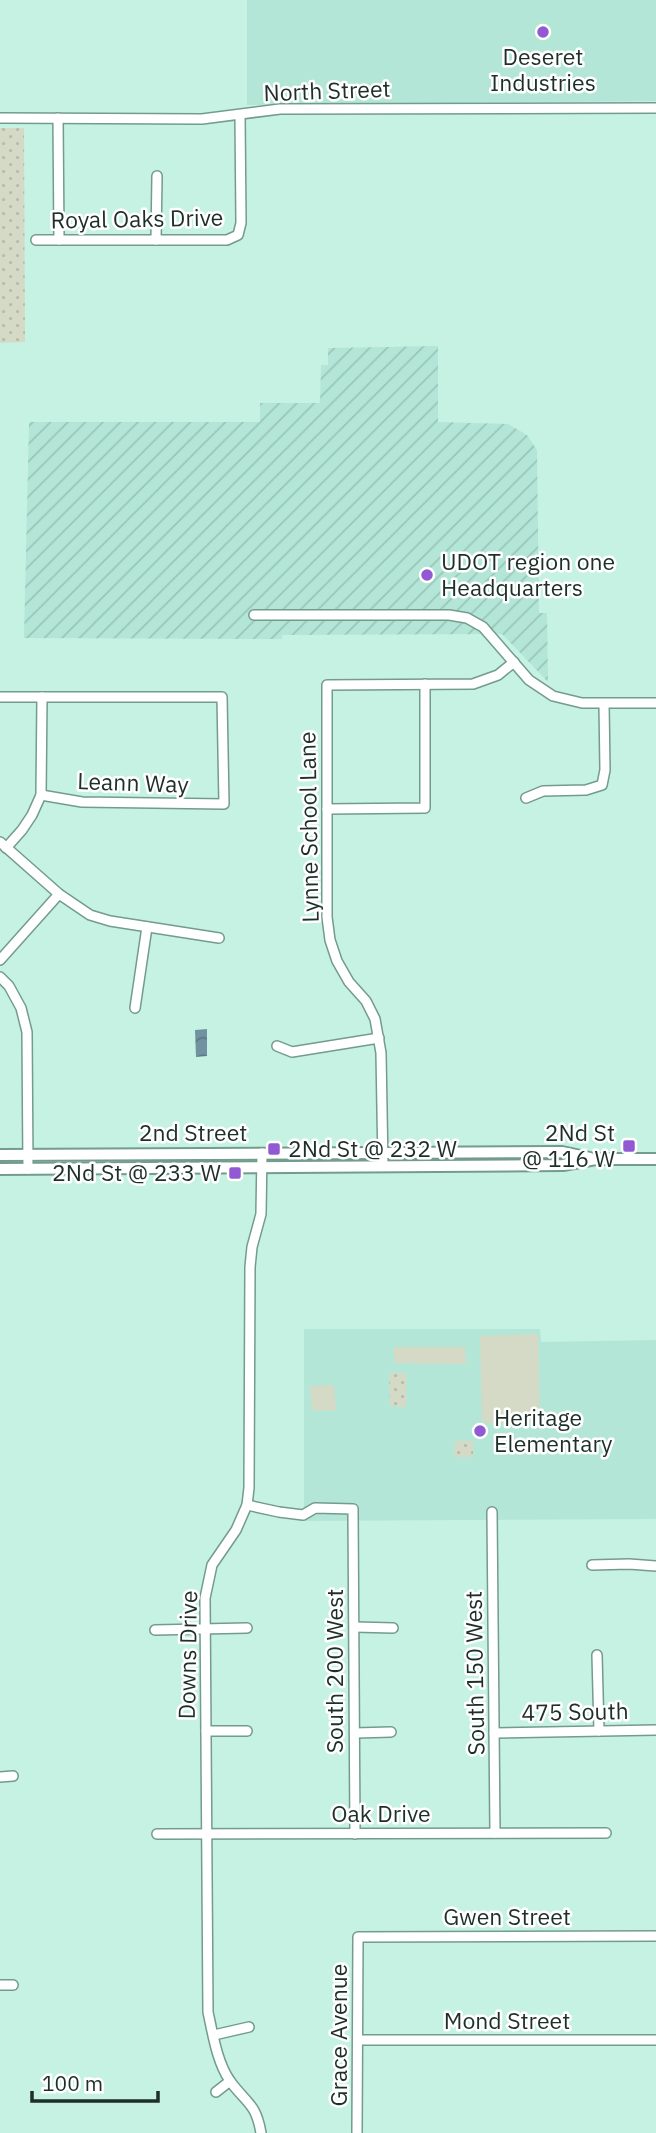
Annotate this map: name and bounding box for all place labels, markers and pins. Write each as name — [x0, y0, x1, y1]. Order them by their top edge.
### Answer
marker: Deseret Industries — [535, 24, 551, 40]
place label: Deseret Industries — [490, 41, 596, 97]
place label: UDOT region one Headquarters — [441, 546, 615, 602]
marker: UDOT region one Headquarters — [419, 567, 435, 583]
place label: 2Nd St @ 116 W — [522, 1117, 615, 1173]
place label: 2Nd St @ 232 W — [288, 1133, 457, 1163]
marker: 2Nd St @ 116 W — [621, 1138, 637, 1154]
marker: 2Nd St @ 232 W — [266, 1141, 282, 1157]
place label: 2Nd St @ 233 W — [52, 1157, 222, 1187]
marker: 2Nd St @ 233 W — [227, 1165, 243, 1181]
place label: Heritage Elementary — [494, 1402, 613, 1458]
marker: Heritage Elementary — [472, 1423, 488, 1439]

